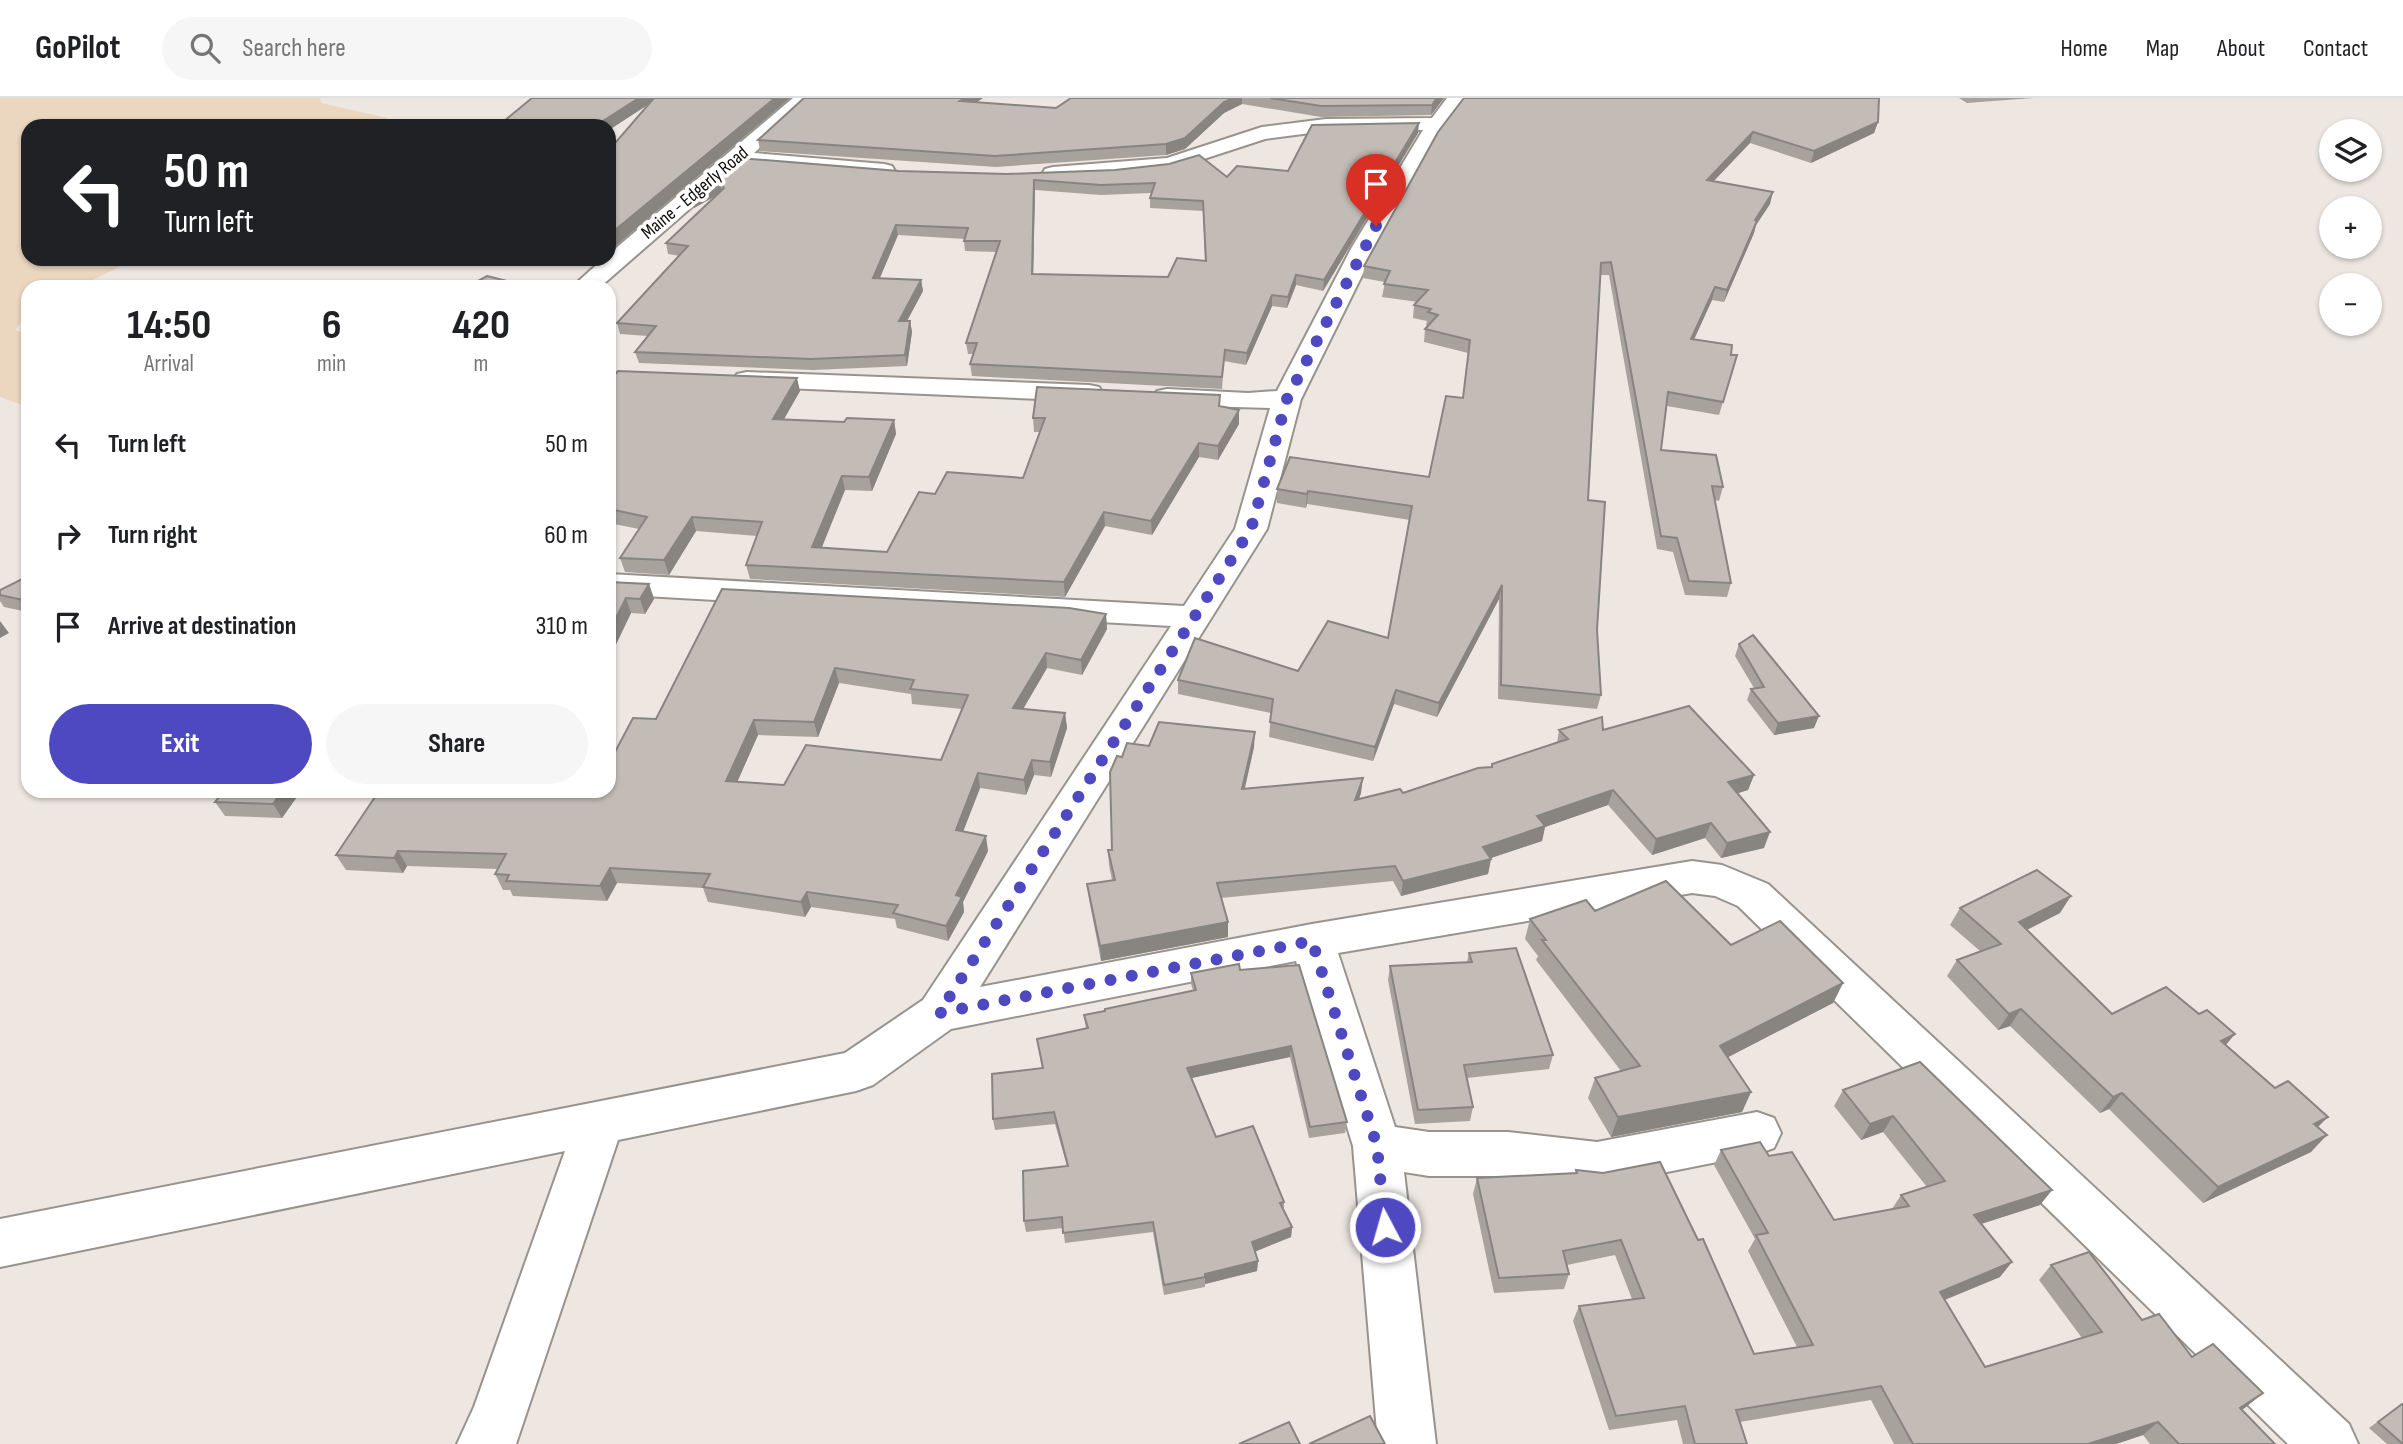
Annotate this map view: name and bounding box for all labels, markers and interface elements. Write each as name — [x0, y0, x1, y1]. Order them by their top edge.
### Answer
search box — [162, 17, 652, 80]
text: GoPilot — [35, 28, 120, 68]
icon: search — [186, 29, 224, 67]
text: Search here — [242, 33, 346, 64]
text: Home — [2060, 34, 2108, 63]
text: Map — [2146, 34, 2179, 63]
text: About — [2217, 34, 2265, 63]
text: Contact — [2303, 34, 2368, 63]
map controls — [2319, 119, 2382, 336]
button: layers — [2319, 119, 2382, 182]
street label: Maine - Edgerly Road — [637, 142, 753, 244]
text: 50 m — [164, 143, 249, 202]
icon: left — [49, 147, 140, 238]
pin — [1346, 154, 1406, 226]
icon: arrive — [1357, 165, 1395, 203]
button: + — [2319, 196, 2382, 259]
text: Turn left — [164, 203, 254, 242]
button: − — [2319, 273, 2382, 336]
text: 14:50 — [127, 300, 211, 351]
text: 6 — [322, 300, 341, 351]
text: 420 — [452, 300, 510, 351]
text: Arrival — [144, 350, 194, 378]
text: min — [317, 350, 346, 378]
text: m — [474, 350, 488, 378]
icon: left — [49, 426, 87, 464]
text: Turn left — [108, 429, 186, 460]
text: 50 m — [545, 429, 588, 460]
icon: right — [49, 517, 87, 555]
text: Turn right — [108, 520, 197, 551]
text: 60 m — [544, 520, 588, 551]
icon: arrive — [49, 608, 87, 646]
text: Arrive at destination — [108, 611, 296, 642]
text: 310 m — [536, 611, 588, 642]
button: Exit — [49, 704, 312, 784]
button: Share — [326, 704, 588, 784]
position arrow — [1348, 1190, 1422, 1264]

